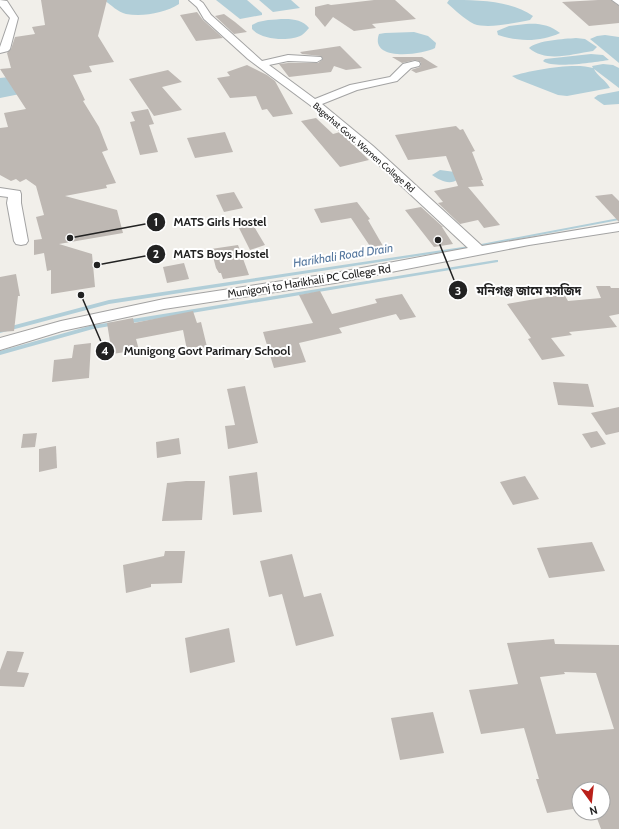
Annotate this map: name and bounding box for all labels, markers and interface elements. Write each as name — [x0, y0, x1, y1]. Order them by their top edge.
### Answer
street label: Bagerhat Govt. Women College Rd — [311, 100, 417, 194]
callout: MATS Girls Hostel — [146, 210, 275, 234]
text: 1 — [154, 214, 158, 229]
text: MATS Girls Hostel — [174, 214, 266, 229]
water label: Harikhali Road Drain — [292, 240, 394, 270]
callout: MATS Boys Hostel — [146, 242, 277, 266]
text: 2 — [153, 246, 159, 261]
text: MATS Boys Hostel — [173, 246, 269, 261]
street label: Munigonj to Harikhali PC College Rd — [226, 261, 392, 301]
callout: মনিগঞ্জ জামে মসজিদ — [448, 278, 589, 302]
text: 3 — [455, 283, 461, 298]
text: মনিগঞ্জ জামে মসজিদ — [476, 283, 582, 298]
callout: Munigong Govt Parimary School — [95, 339, 298, 363]
text: 4 — [101, 343, 109, 358]
text: Munigong Govt Parimary School — [124, 343, 290, 358]
north arrow — [571, 781, 611, 821]
text: N — [588, 803, 599, 818]

